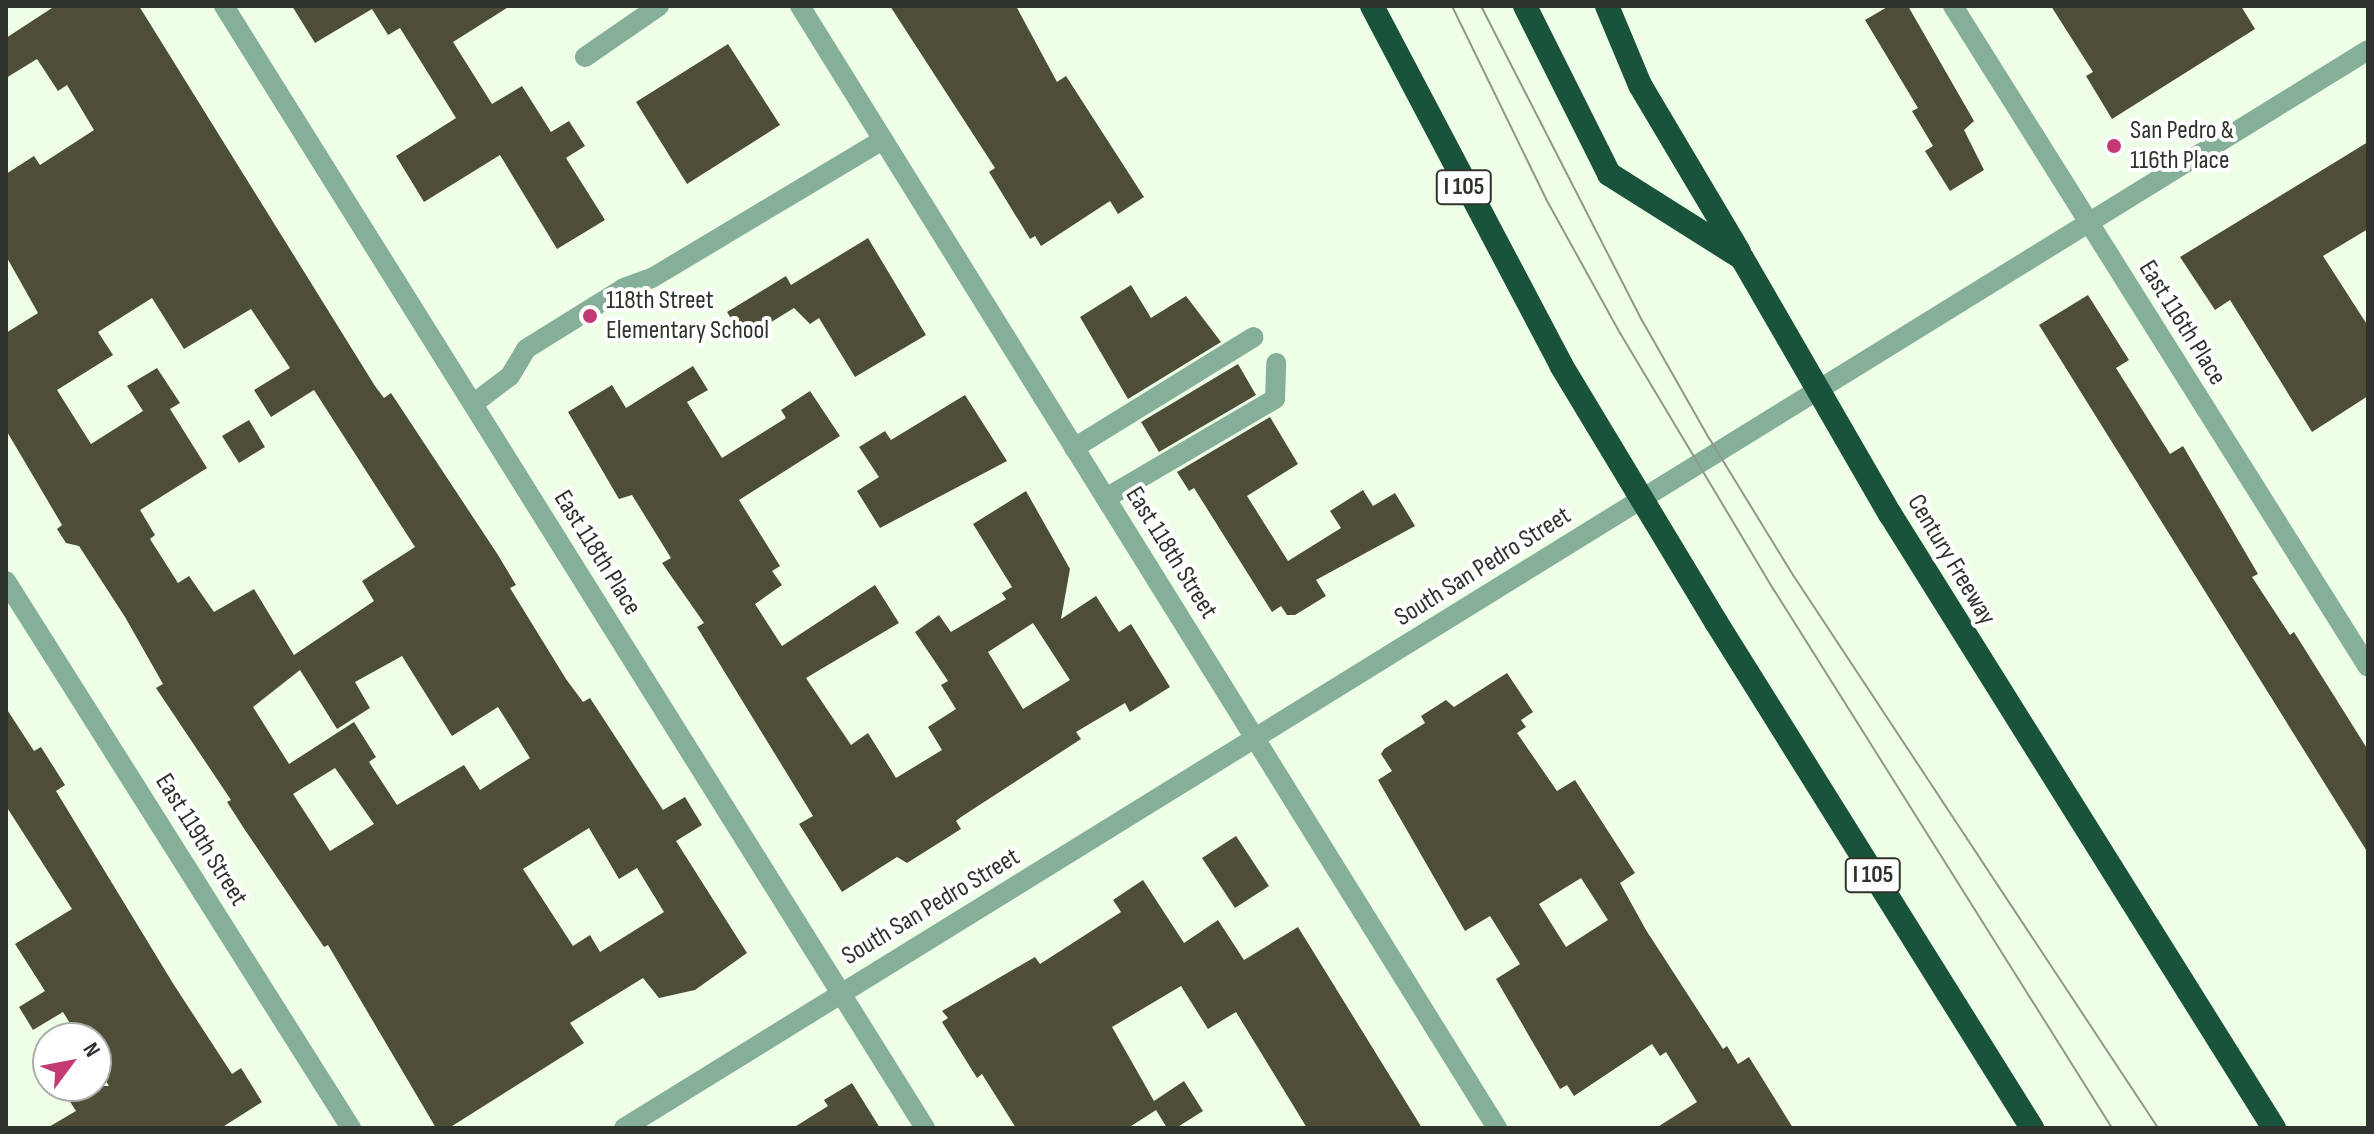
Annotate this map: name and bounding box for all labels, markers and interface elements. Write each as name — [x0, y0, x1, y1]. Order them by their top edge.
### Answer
place label: San Pedro & 116th Place — [2130, 115, 2234, 176]
marker: San Pedro & 116th Place — [2105, 137, 2123, 155]
road number: I 105 — [1434, 167, 1494, 207]
street label: East 116th Place — [2131, 255, 2233, 391]
place label: 118th Street Elementary School — [606, 285, 769, 346]
marker: 118th Street Elementary School — [581, 307, 599, 325]
street label: East 118th Street — [1118, 481, 1224, 625]
street label: East 118th Place — [546, 485, 648, 621]
street label: Century Freeway — [1900, 489, 2002, 631]
street label: South San Pedro Street — [1389, 500, 1577, 634]
street label: East 119th Street — [148, 768, 254, 912]
street label: South San Pedro Street — [837, 842, 1025, 972]
road number: I 105 — [1843, 855, 1903, 895]
north arrow — [32, 1022, 112, 1102]
text: N — [77, 1038, 106, 1062]

